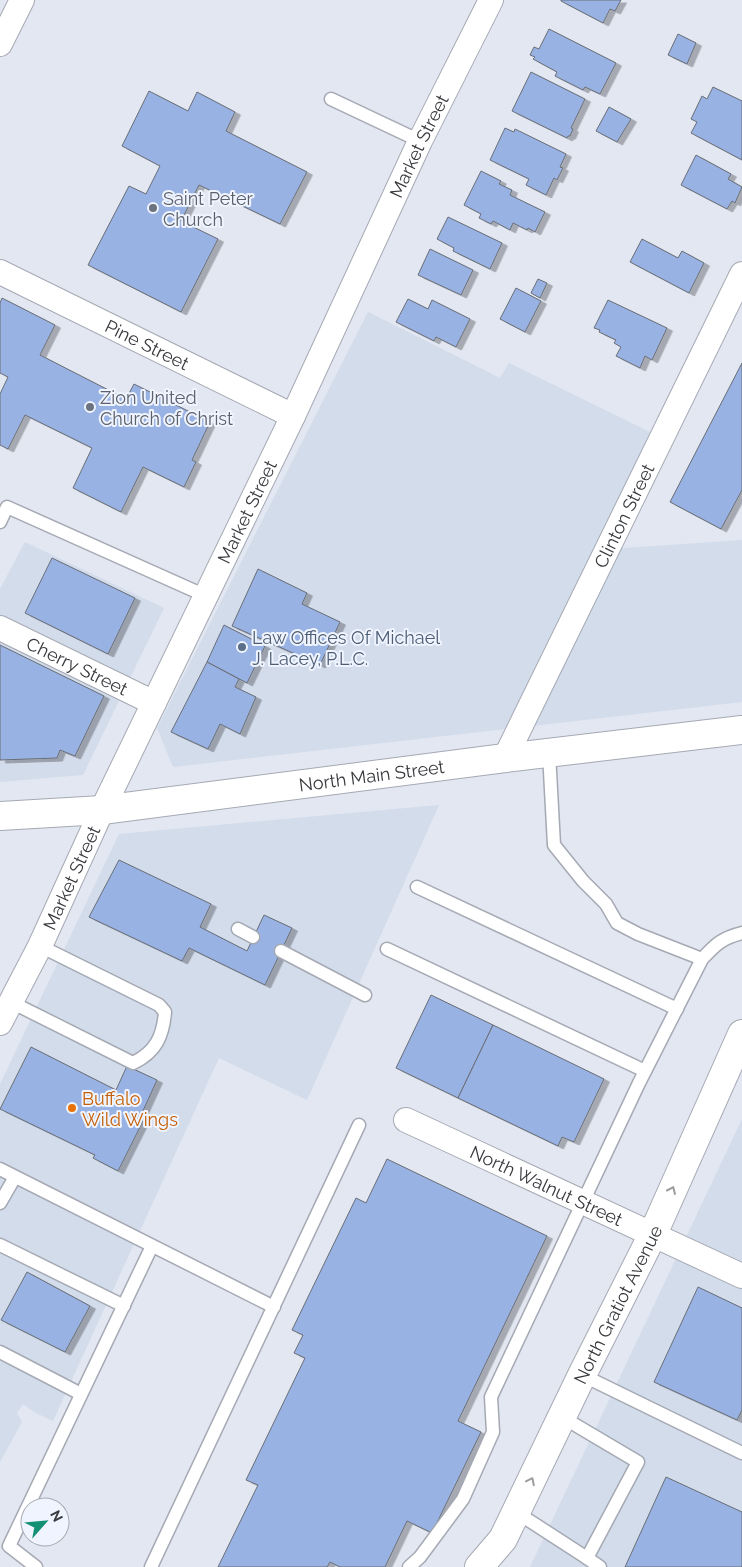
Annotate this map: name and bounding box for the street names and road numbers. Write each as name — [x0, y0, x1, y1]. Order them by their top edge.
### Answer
street label: Market Street — [385, 91, 452, 201]
street label: Pine Street — [102, 315, 193, 374]
street label: Market Street — [213, 457, 281, 566]
street label: Clinton Street — [589, 460, 658, 571]
street label: Cherry Street — [23, 632, 131, 699]
street label: North Main Street — [298, 755, 446, 795]
street label: Market Street — [38, 822, 104, 933]
street label: North Walnut Street — [467, 1141, 626, 1230]
street label: North Gratiot Avenue — [569, 1222, 666, 1387]

